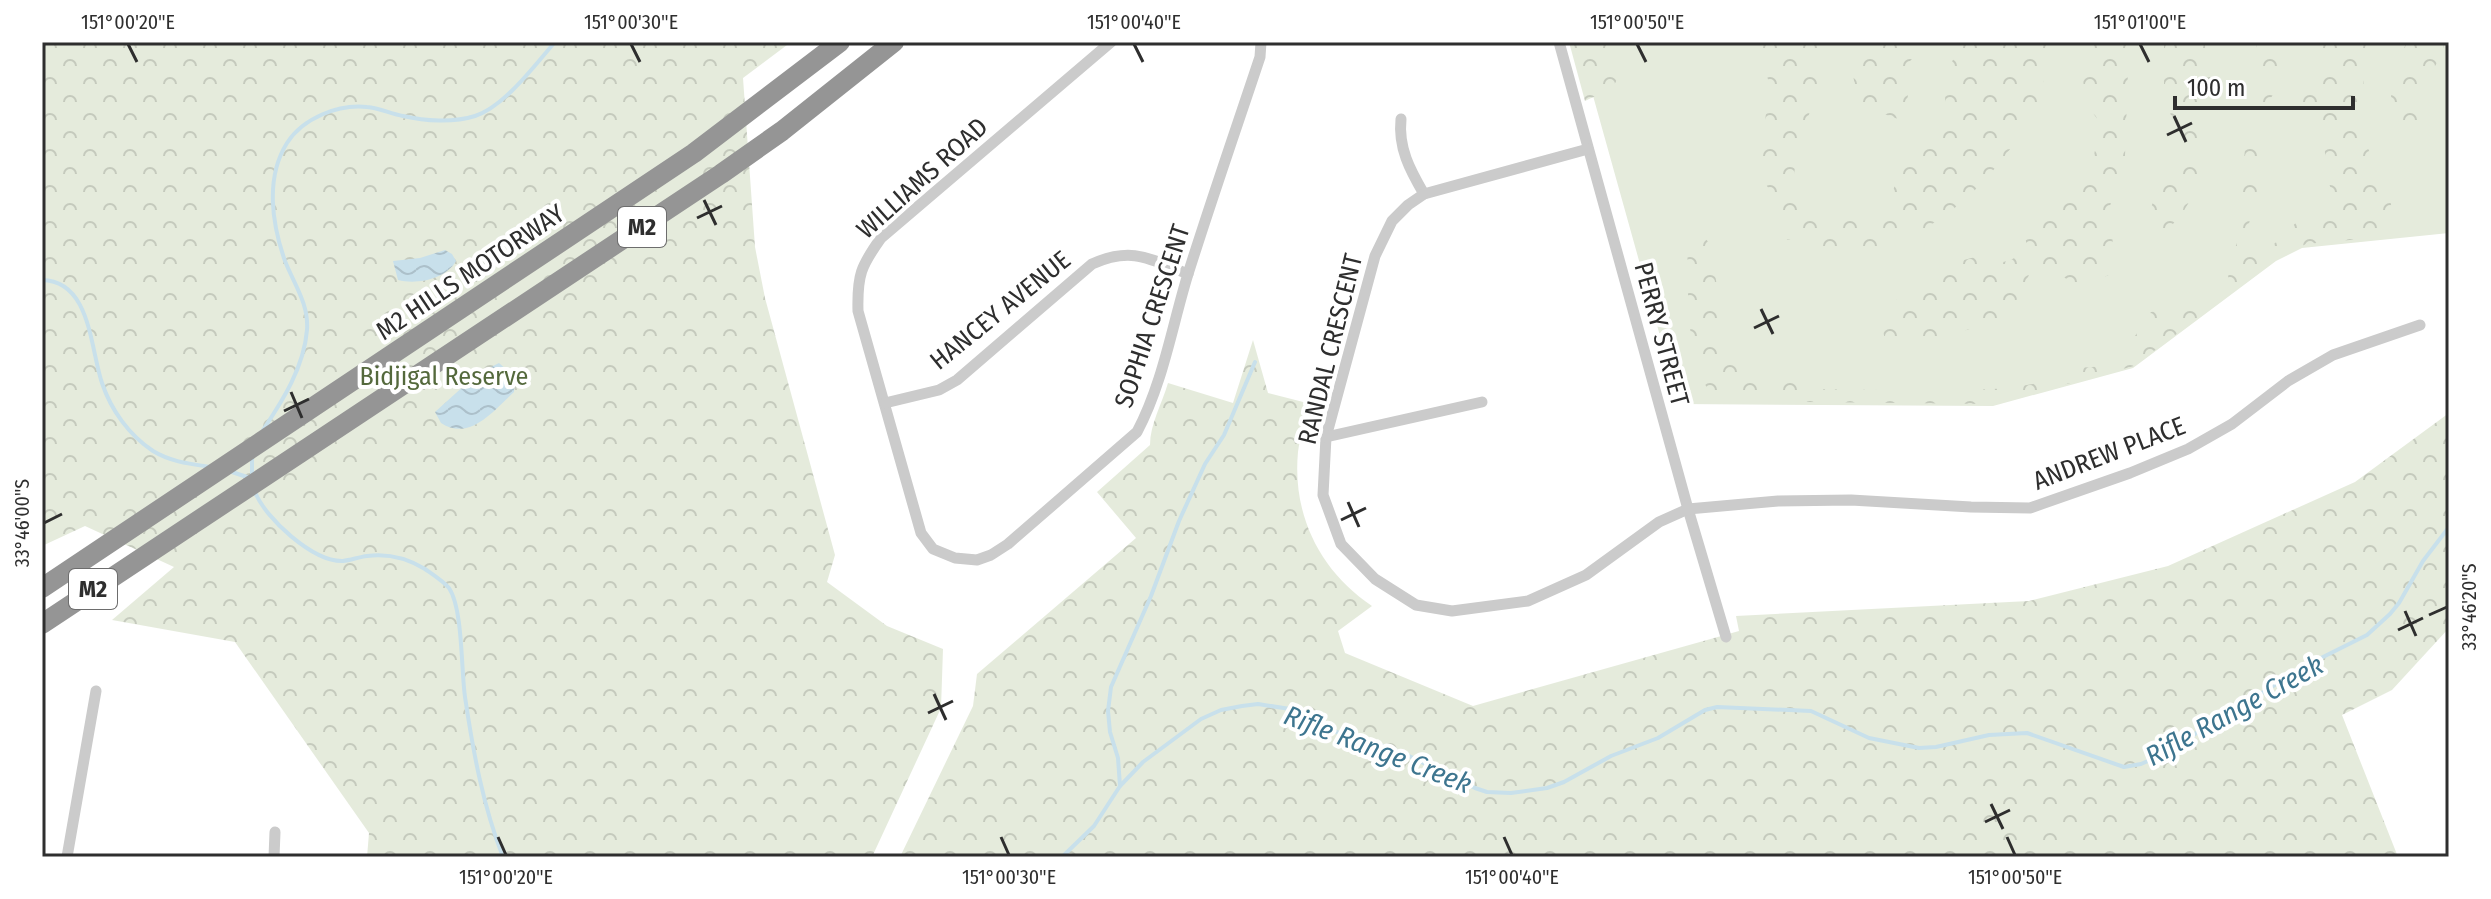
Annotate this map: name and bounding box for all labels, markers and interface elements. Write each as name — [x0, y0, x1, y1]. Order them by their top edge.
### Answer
text: 151°00'20"E — [81, 10, 175, 34]
text: 151°00'30"E — [584, 10, 678, 34]
text: 151°00'40"E — [1087, 10, 1181, 34]
text: 151°00'50"E — [1590, 10, 1684, 34]
text: 151°01'00"E — [2094, 10, 2186, 34]
scale bar — [2175, 60, 2353, 110]
text: 100 m — [2187, 74, 2245, 102]
street label: WILLIAMS ROAD — [850, 111, 994, 245]
street label: M2 HILLS MOTORWAY — [370, 198, 570, 347]
road number: M2 — [618, 207, 666, 247]
street label: SOPHIA CRESCENT — [1108, 221, 1197, 412]
street label: HANCEY AVENUE — [924, 244, 1077, 376]
street label: RANDAL CRESCENT — [1292, 251, 1369, 448]
street label: PERRY STREET — [1627, 259, 1696, 409]
park label: Bidjigal Reserve — [360, 361, 528, 392]
street label: ANDREW PLACE — [2029, 410, 2190, 497]
text: 33°46'00"S — [10, 479, 34, 567]
text: 33°46'20"S — [2457, 563, 2481, 651]
road number: M2 — [69, 569, 117, 609]
water label: Rifle Range Creek — [2140, 648, 2329, 773]
water label: Rifle Range Creek — [1279, 699, 1476, 800]
text: 151°00'20"E — [459, 865, 553, 889]
text: 151°00'30"E — [962, 865, 1056, 889]
text: 151°00'40"E — [1465, 865, 1559, 889]
text: 151°00'50"E — [1968, 865, 2062, 889]

